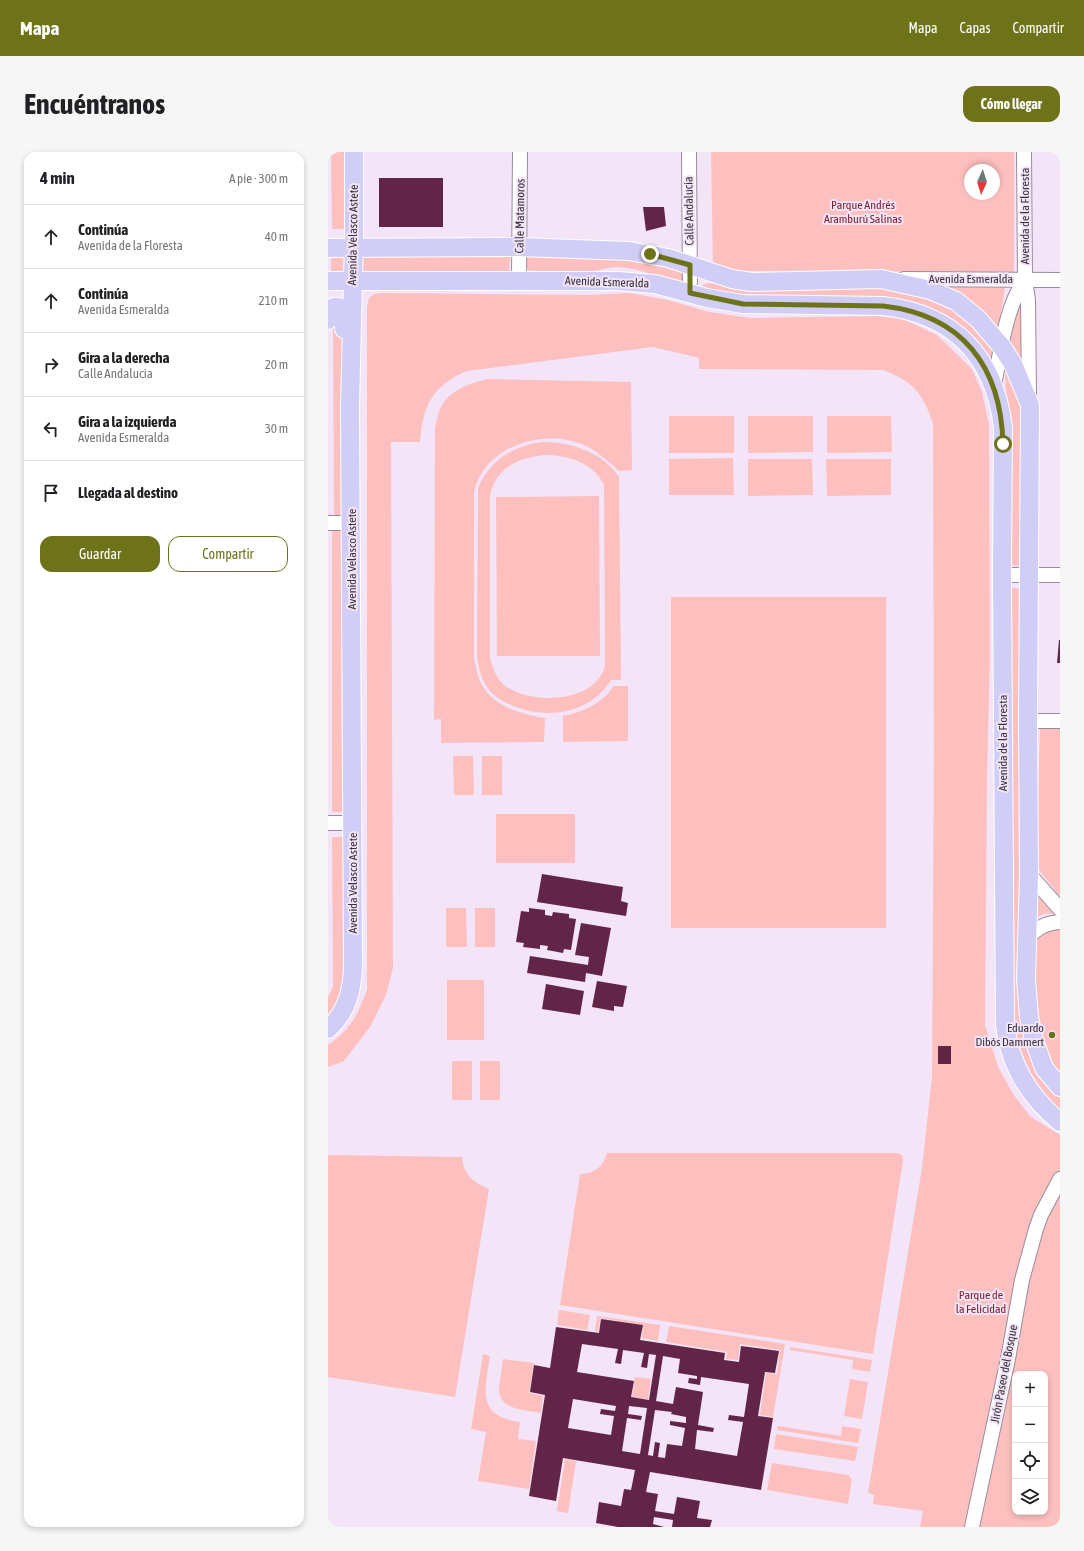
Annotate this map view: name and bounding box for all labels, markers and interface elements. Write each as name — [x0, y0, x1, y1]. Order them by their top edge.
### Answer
text: Mapa — [20, 17, 59, 39]
text: Mapa — [909, 20, 938, 36]
text: Capas — [960, 20, 991, 36]
text: Compartir — [1013, 20, 1064, 36]
button: Cómo llegar — [963, 86, 1060, 122]
text: Encuéntranos — [24, 88, 165, 120]
north arrow — [964, 164, 1000, 200]
text: 4 min — [40, 168, 75, 188]
street label: Avenida de la Floresta — [1018, 168, 1032, 264]
text: A pie · 300 m — [229, 171, 288, 186]
street label: Calle Andalucia — [681, 176, 697, 246]
street label: Calle Matamoros — [512, 179, 528, 253]
street label: Avenida Velasco Astete — [345, 184, 361, 286]
park label: Parque Andrés Aramburú Salinas — [824, 198, 902, 226]
text: Continúa — [78, 221, 128, 238]
icon: ahead — [40, 226, 62, 248]
text: 40 m — [265, 229, 288, 244]
text: Avenida de la Floresta — [78, 238, 183, 253]
route end — [641, 245, 659, 263]
street label: Avenida Esmeralda — [929, 272, 1013, 286]
street label: Avenida Esmeralda — [565, 274, 649, 290]
text: Continúa — [78, 285, 128, 302]
icon: ahead — [40, 290, 62, 312]
text: 210 m — [259, 293, 288, 308]
text: Avenida Esmeralda — [78, 302, 169, 317]
text: Gira a la derecha — [78, 349, 169, 366]
icon: right — [40, 354, 62, 376]
text: 20 m — [265, 357, 288, 372]
text: Calle Andalucia — [78, 366, 153, 381]
text: Gira a la izquierda — [78, 413, 176, 430]
icon: left — [40, 418, 62, 440]
text: 30 m — [265, 421, 288, 436]
text: Avenida Esmeralda — [78, 430, 169, 445]
route start — [994, 435, 1012, 453]
icon: arrive — [40, 482, 62, 504]
text: Llegada al destino — [78, 484, 178, 501]
street label: Avenida Velasco Astete — [345, 508, 359, 610]
button: Guardar — [40, 536, 160, 572]
button: Compartir — [168, 536, 288, 572]
street label: Avenida de la Floresta — [996, 695, 1010, 791]
street label: Avenida Velasco Astete — [346, 832, 360, 934]
place label: Eduardo Dibós Dammert — [975, 1021, 1045, 1049]
marker: Eduardo Dibós Dammert — [1047, 1030, 1057, 1040]
park label: Parque de la Felicidad — [956, 1288, 1006, 1316]
street label: Jirón Paseo del Bosque — [988, 1324, 1020, 1424]
map controls — [1012, 1371, 1048, 1515]
button: + — [1012, 1371, 1048, 1407]
button: − — [1012, 1407, 1048, 1443]
button: locate — [1012, 1443, 1048, 1479]
button: layers — [1012, 1479, 1048, 1515]

